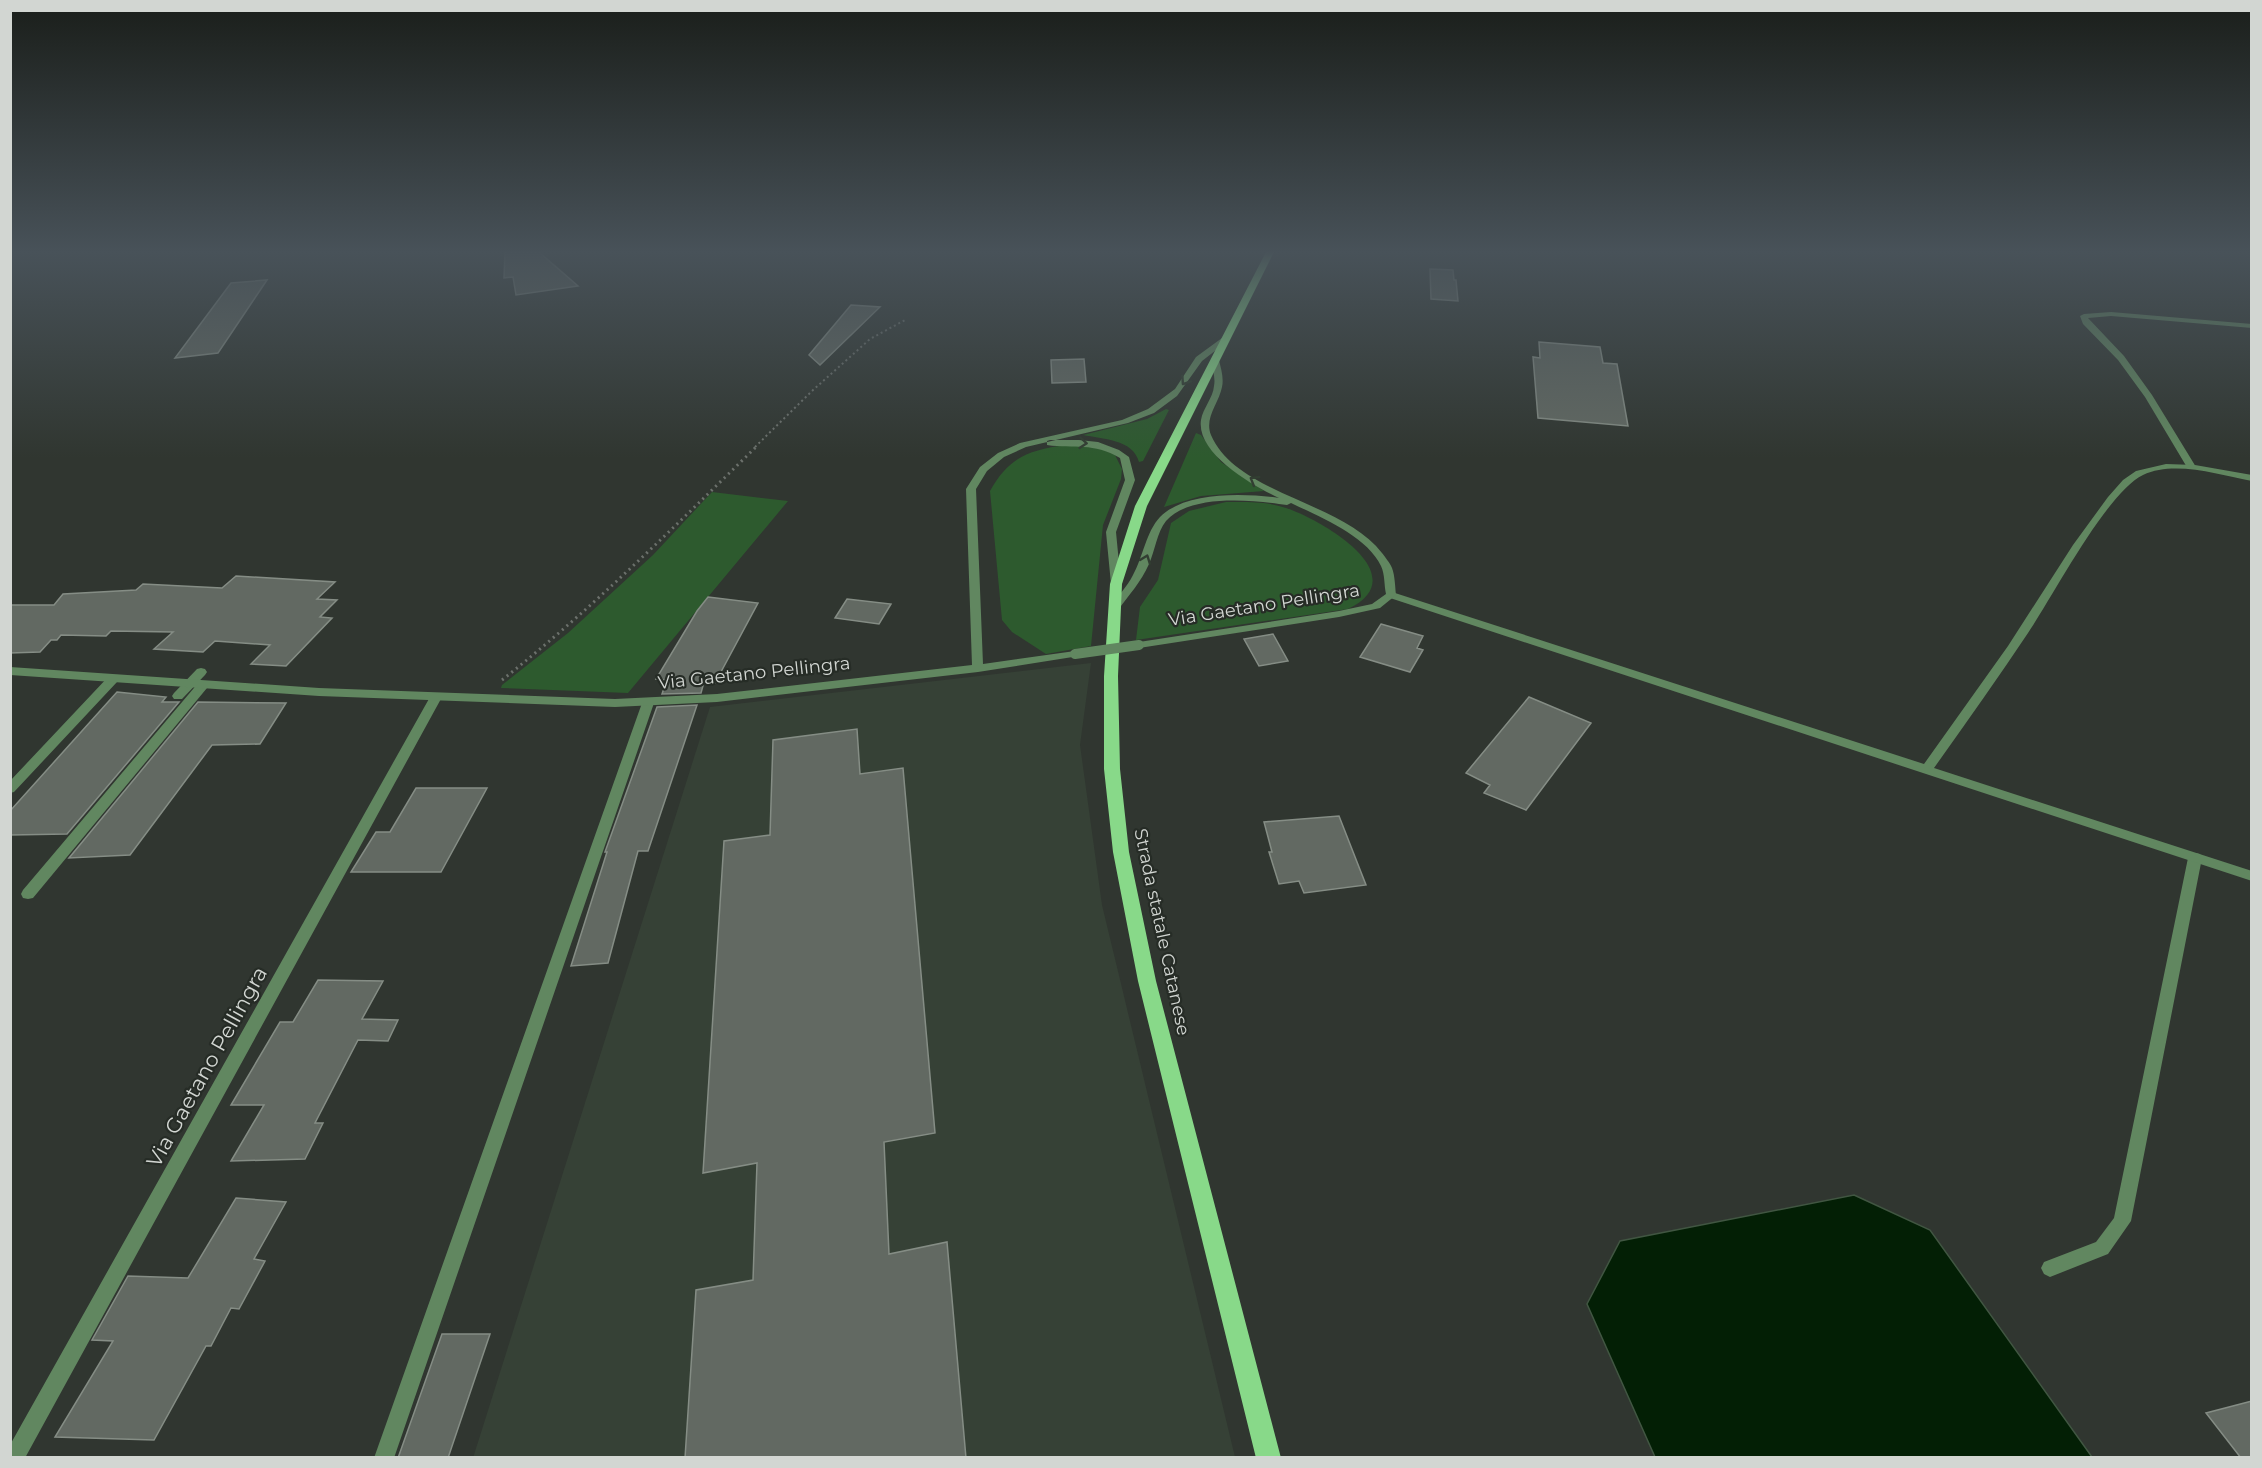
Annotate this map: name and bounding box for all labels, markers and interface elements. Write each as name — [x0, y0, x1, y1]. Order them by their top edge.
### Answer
one-way arrow — [1181, 374, 1192, 385]
one-way arrow — [1078, 436, 1088, 449]
one-way arrow — [1250, 476, 1260, 487]
one-way arrow — [1139, 554, 1151, 565]
street label: Via Gaetano Pellingra — [1167, 579, 1361, 631]
street label: Via Gaetano Pellingra — [657, 652, 851, 694]
street label: Strada statale Catanese — [1129, 827, 1195, 1038]
street label: Via Gaetano Pellingra — [141, 962, 272, 1171]

